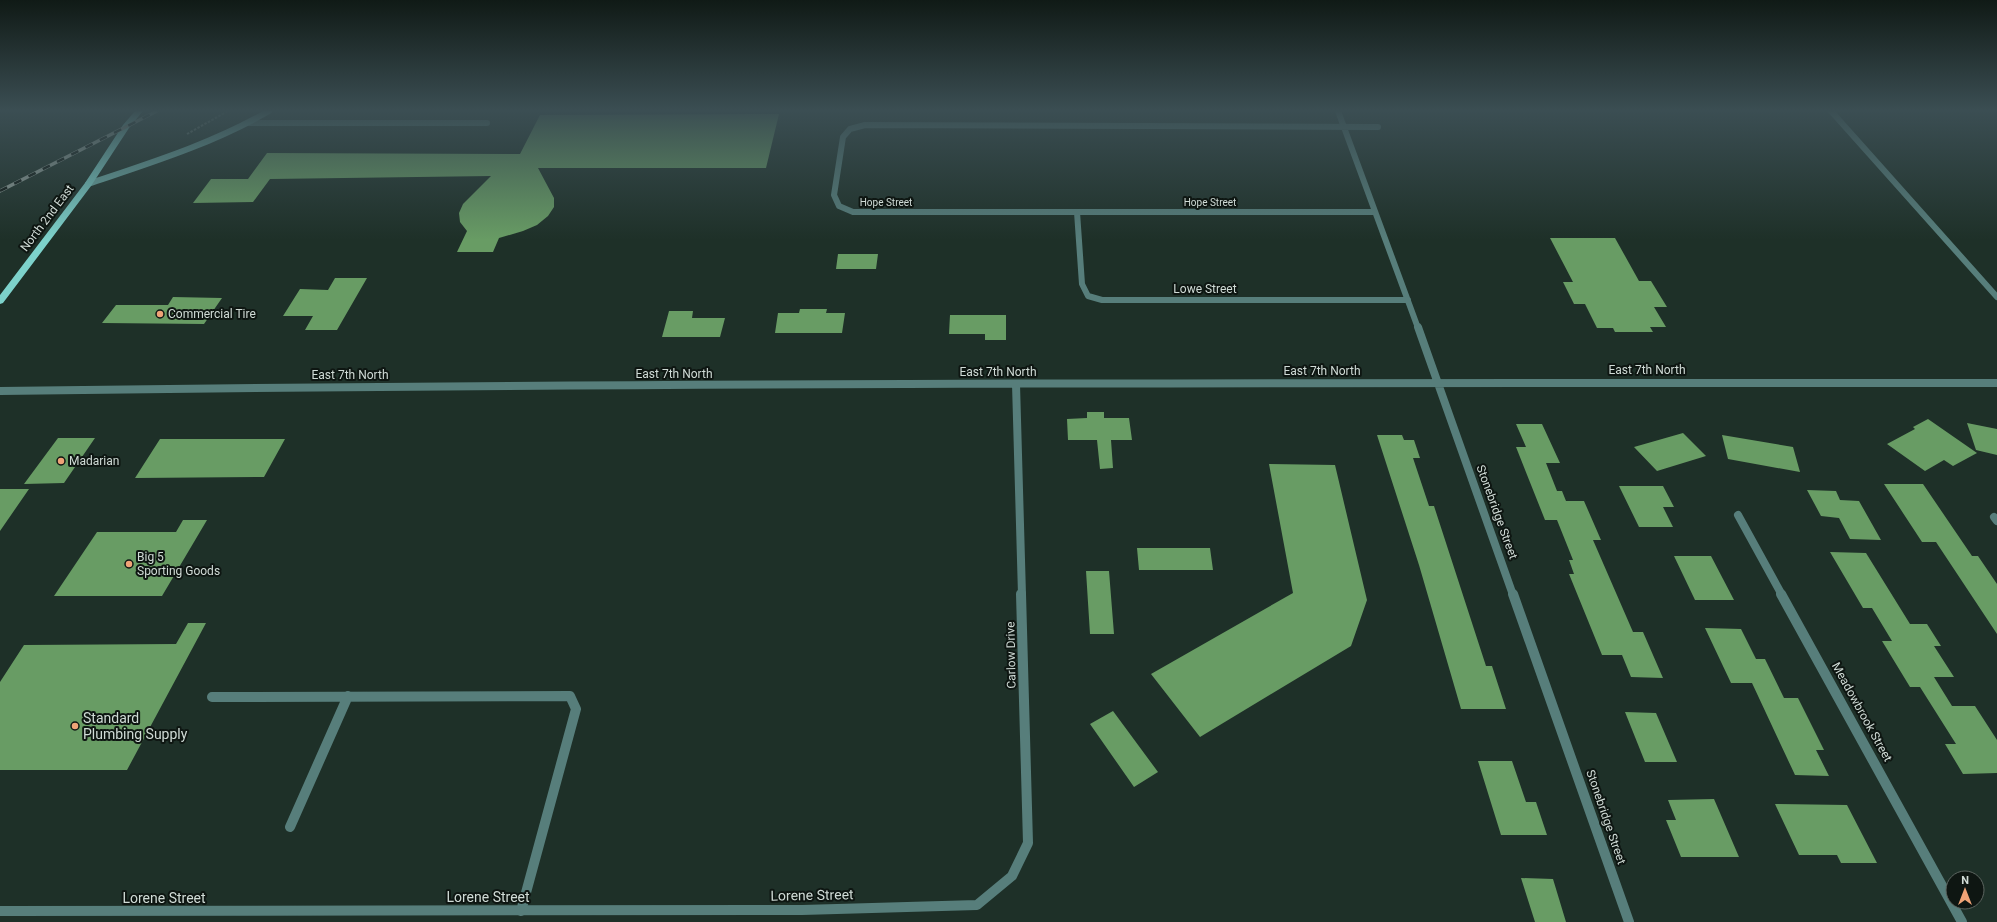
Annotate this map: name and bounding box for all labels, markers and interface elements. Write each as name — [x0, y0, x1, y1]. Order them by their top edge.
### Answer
street label: North 2nd East — [17, 182, 77, 254]
street label: Hope Street — [860, 197, 912, 208]
street label: Hope Street — [1184, 197, 1236, 208]
street label: Lowe Street — [1173, 282, 1237, 296]
place label: Commercial Tire — [168, 307, 256, 321]
marker: Commercial Tire — [155, 309, 165, 319]
street label: East 7th North — [1609, 363, 1686, 377]
street label: East 7th North — [1284, 364, 1361, 378]
street label: East 7th North — [960, 365, 1037, 379]
street label: East 7th North — [636, 367, 713, 381]
street label: East 7th North — [312, 368, 389, 382]
place label: Madarian — [69, 454, 119, 468]
marker: Madarian — [56, 456, 66, 466]
street label: Stonebridge Street — [1473, 463, 1521, 561]
place label: Big 5 Sporting Goods — [137, 550, 220, 578]
marker: Big 5 Sporting Goods — [124, 559, 134, 569]
street label: Carlow Drive — [1003, 621, 1019, 689]
street label: Meadowbrook Street — [1829, 660, 1895, 764]
place label: Standard Plumbing Supply — [83, 710, 188, 742]
marker: Standard Plumbing Supply — [70, 721, 80, 731]
street label: Stonebridge Street — [1583, 768, 1629, 866]
north arrow — [1945, 870, 1985, 910]
text: N — [1961, 874, 1969, 887]
street label: Lorene Street — [770, 886, 854, 904]
street label: Lorene Street — [446, 889, 530, 905]
street label: Lorene Street — [122, 890, 206, 906]

